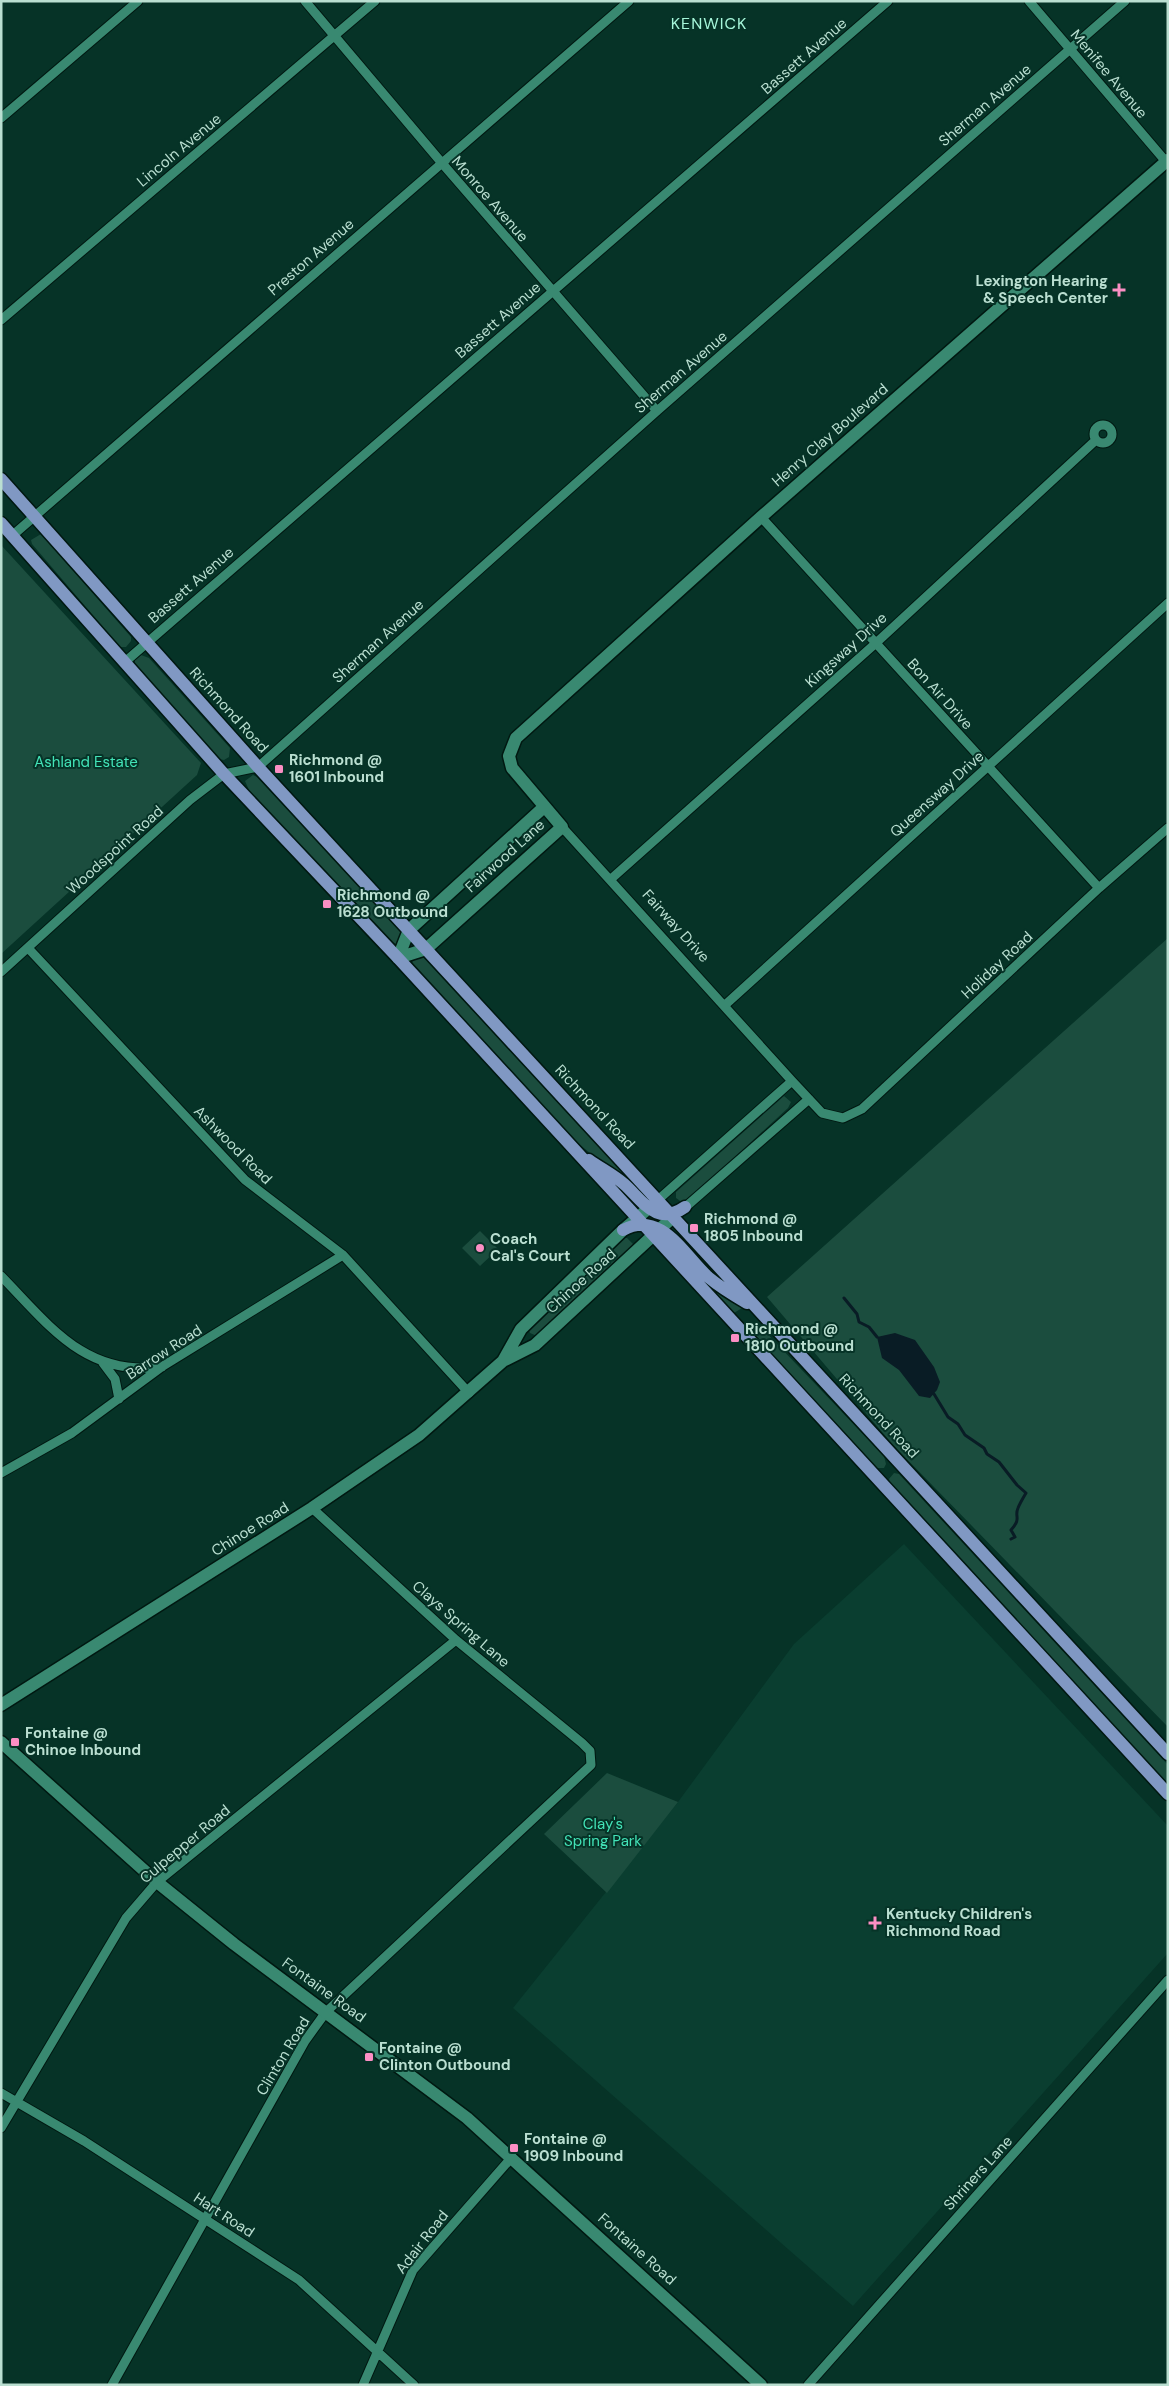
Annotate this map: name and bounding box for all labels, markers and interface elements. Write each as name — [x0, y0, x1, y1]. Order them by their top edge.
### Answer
district label: KENWICK — [671, 13, 747, 34]
street label: Bassett Avenue — [757, 13, 851, 99]
street label: Menifee Avenue — [1066, 25, 1152, 123]
street label: Sherman Avenue — [934, 59, 1036, 151]
street label: Lincoln Avenue — [133, 109, 225, 191]
street label: Monroe Avenue — [447, 152, 533, 246]
street label: Preston Avenue — [264, 214, 358, 300]
place label: Lexington Hearing & Speech Center — [975, 271, 1108, 308]
street label: Bassett Avenue — [451, 277, 545, 363]
marker: Lexington Hearing & Speech Center — [1112, 283, 1126, 297]
street label: Sherman Avenue — [630, 326, 732, 418]
street label: Henry Clay Boulevard — [768, 379, 892, 491]
street label: Bassett Avenue — [144, 542, 238, 628]
street label: Sherman Avenue — [328, 595, 428, 687]
street label: Kingsway Drive — [801, 608, 891, 692]
street label: Bon Air Drive — [903, 654, 977, 734]
street label: Richmond Road — [185, 663, 273, 757]
street label: Queensway Drive — [886, 746, 988, 842]
place label: Richmond @ 1601 Inbound — [289, 750, 384, 787]
park label: Ashland Estate — [34, 752, 138, 772]
marker: Richmond @ 1601 Inbound — [273, 763, 285, 775]
street label: Woodspoint Road — [62, 801, 168, 899]
street label: Fairwood Lane — [461, 815, 549, 897]
place label: Richmond @ 1628 Outbound — [337, 885, 448, 922]
street label: Fairway Drive — [638, 885, 714, 967]
marker: Richmond @ 1628 Outbound — [321, 898, 333, 910]
street label: Holiday Road — [957, 927, 1037, 1003]
street label: Richmond Road — [551, 1060, 639, 1154]
street label: Ashwood Road — [189, 1101, 277, 1189]
place label: Richmond @ 1805 Inbound — [704, 1209, 803, 1246]
marker: Richmond @ 1805 Inbound — [688, 1222, 700, 1234]
place label: Coach Cal's Court — [490, 1229, 570, 1266]
marker: Coach Cal's Court — [474, 1242, 486, 1254]
street label: Chinoe Road — [542, 1244, 620, 1318]
place label: Richmond @ 1810 Outbound — [745, 1319, 854, 1356]
street label: Barrow Road — [122, 1320, 206, 1384]
marker: Richmond @ 1810 Outbound — [729, 1332, 741, 1344]
street label: Richmond Road — [835, 1369, 923, 1463]
street label: Chinoe Road — [207, 1497, 293, 1561]
street label: Clays Spring Lane — [408, 1576, 514, 1672]
place label: Fontaine @ Chinoe Inbound — [25, 1723, 141, 1760]
marker: Fontaine @ Chinoe Inbound — [9, 1736, 21, 1748]
street label: Culpepper Road — [136, 1800, 234, 1888]
park label: Clay's Spring Park — [564, 1814, 642, 1851]
place label: Kentucky Children's Richmond Road — [886, 1904, 1032, 1941]
marker: Kentucky Children's Richmond Road — [868, 1916, 882, 1930]
street label: Fontaine Road — [278, 1953, 370, 2027]
street label: Clinton Road — [252, 2013, 314, 2099]
place label: Fontaine @ Clinton Outbound — [379, 2038, 510, 2075]
marker: Fontaine @ Clinton Outbound — [363, 2051, 375, 2063]
place label: Fontaine @ 1909 Inbound — [524, 2129, 623, 2166]
street label: Shriners Lane — [939, 2131, 1017, 2215]
marker: Fontaine @ 1909 Inbound — [508, 2142, 520, 2154]
street label: Hart Road — [190, 2188, 258, 2242]
street label: Adair Road — [391, 2206, 453, 2278]
street label: Fontaine Road — [594, 2208, 680, 2290]

